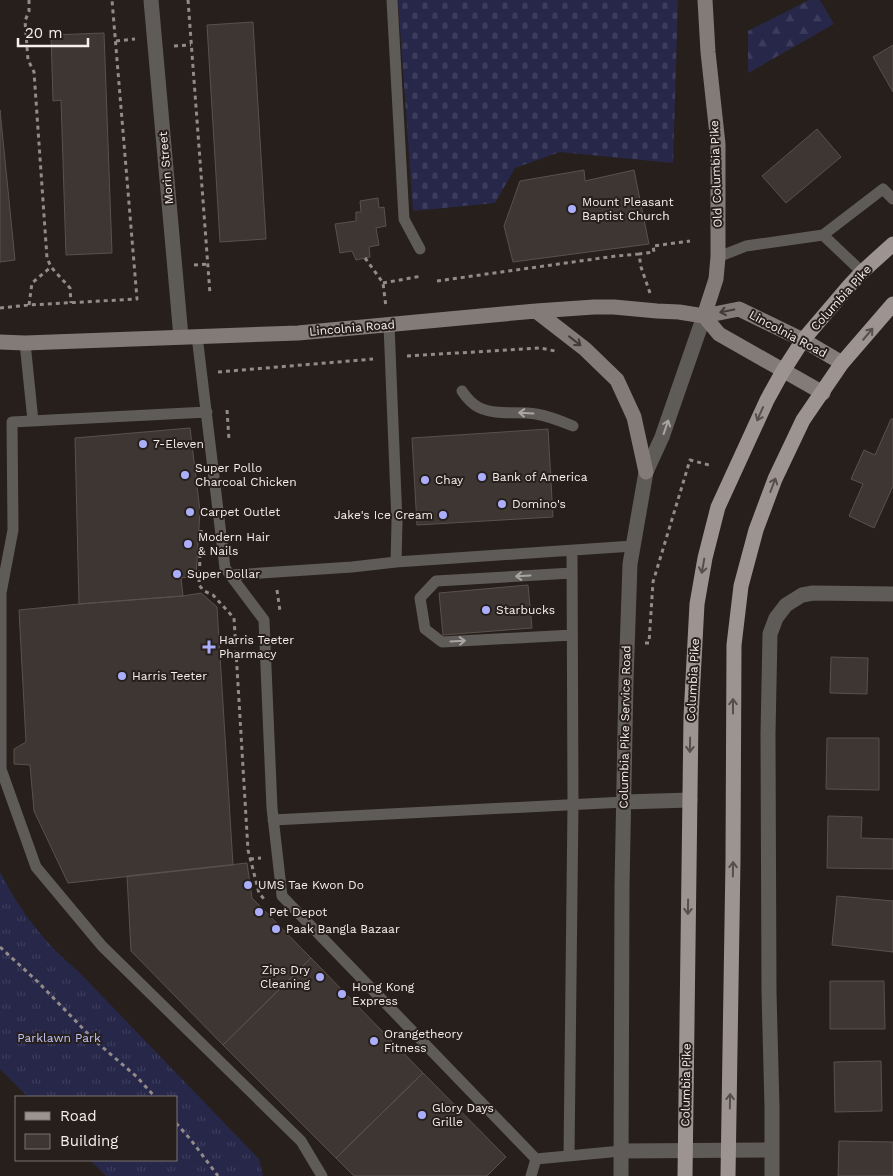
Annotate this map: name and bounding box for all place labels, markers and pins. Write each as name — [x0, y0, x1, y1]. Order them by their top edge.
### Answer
place label: Mount Pleasant Baptist Church — [582, 195, 673, 223]
marker: Mount Pleasant Baptist Church — [566, 203, 578, 215]
place label: 7-Eleven — [153, 437, 204, 451]
marker: 7-Eleven — [137, 438, 149, 450]
place label: Super Pollo Charcoal Chicken — [195, 461, 297, 489]
marker: Super Pollo Charcoal Chicken — [179, 469, 191, 481]
place label: Bank of America — [492, 470, 588, 484]
marker: Bank of America — [476, 471, 488, 483]
place label: Chay — [435, 473, 464, 487]
marker: Chay — [419, 474, 431, 486]
place label: Domino's — [512, 497, 566, 511]
marker: Domino's — [496, 498, 508, 510]
place label: Carpet Outlet — [200, 505, 280, 519]
marker: Carpet Outlet — [184, 506, 196, 518]
place label: Jake's Ice Cream — [334, 508, 433, 522]
marker: Jake's Ice Cream — [437, 509, 449, 521]
place label: Modern Hair & Nails — [198, 530, 270, 558]
marker: Modern Hair & Nails — [182, 538, 194, 550]
place label: Super Dollar — [187, 567, 260, 581]
marker: Super Dollar — [171, 568, 183, 580]
place label: Starbucks — [496, 603, 555, 617]
marker: Starbucks — [480, 604, 492, 616]
place label: Harris Teeter Pharmacy — [219, 633, 294, 661]
marker: Harris Teeter Pharmacy — [203, 641, 215, 653]
place label: Harris Teeter — [132, 669, 207, 683]
marker: Harris Teeter — [116, 670, 128, 682]
place label: UMS Tae Kwon Do — [258, 878, 364, 892]
marker: UMS Tae Kwon Do — [242, 879, 254, 891]
place label: Pet Depot — [269, 905, 327, 919]
marker: Pet Depot — [253, 906, 265, 918]
place label: Paak Bangla Bazaar — [286, 922, 400, 936]
marker: Paak Bangla Bazaar — [270, 923, 282, 935]
place label: Zips Dry Cleaning — [260, 963, 311, 991]
marker: Zips Dry Cleaning — [314, 971, 326, 983]
place label: Hong Kong Express — [352, 980, 415, 1008]
marker: Hong Kong Express — [336, 988, 348, 1000]
place label: Orangetheory Fitness — [384, 1027, 463, 1055]
marker: Orangetheory Fitness — [368, 1035, 380, 1047]
place label: Glory Days Grille — [432, 1101, 494, 1129]
marker: Glory Days Grille — [416, 1109, 428, 1121]

